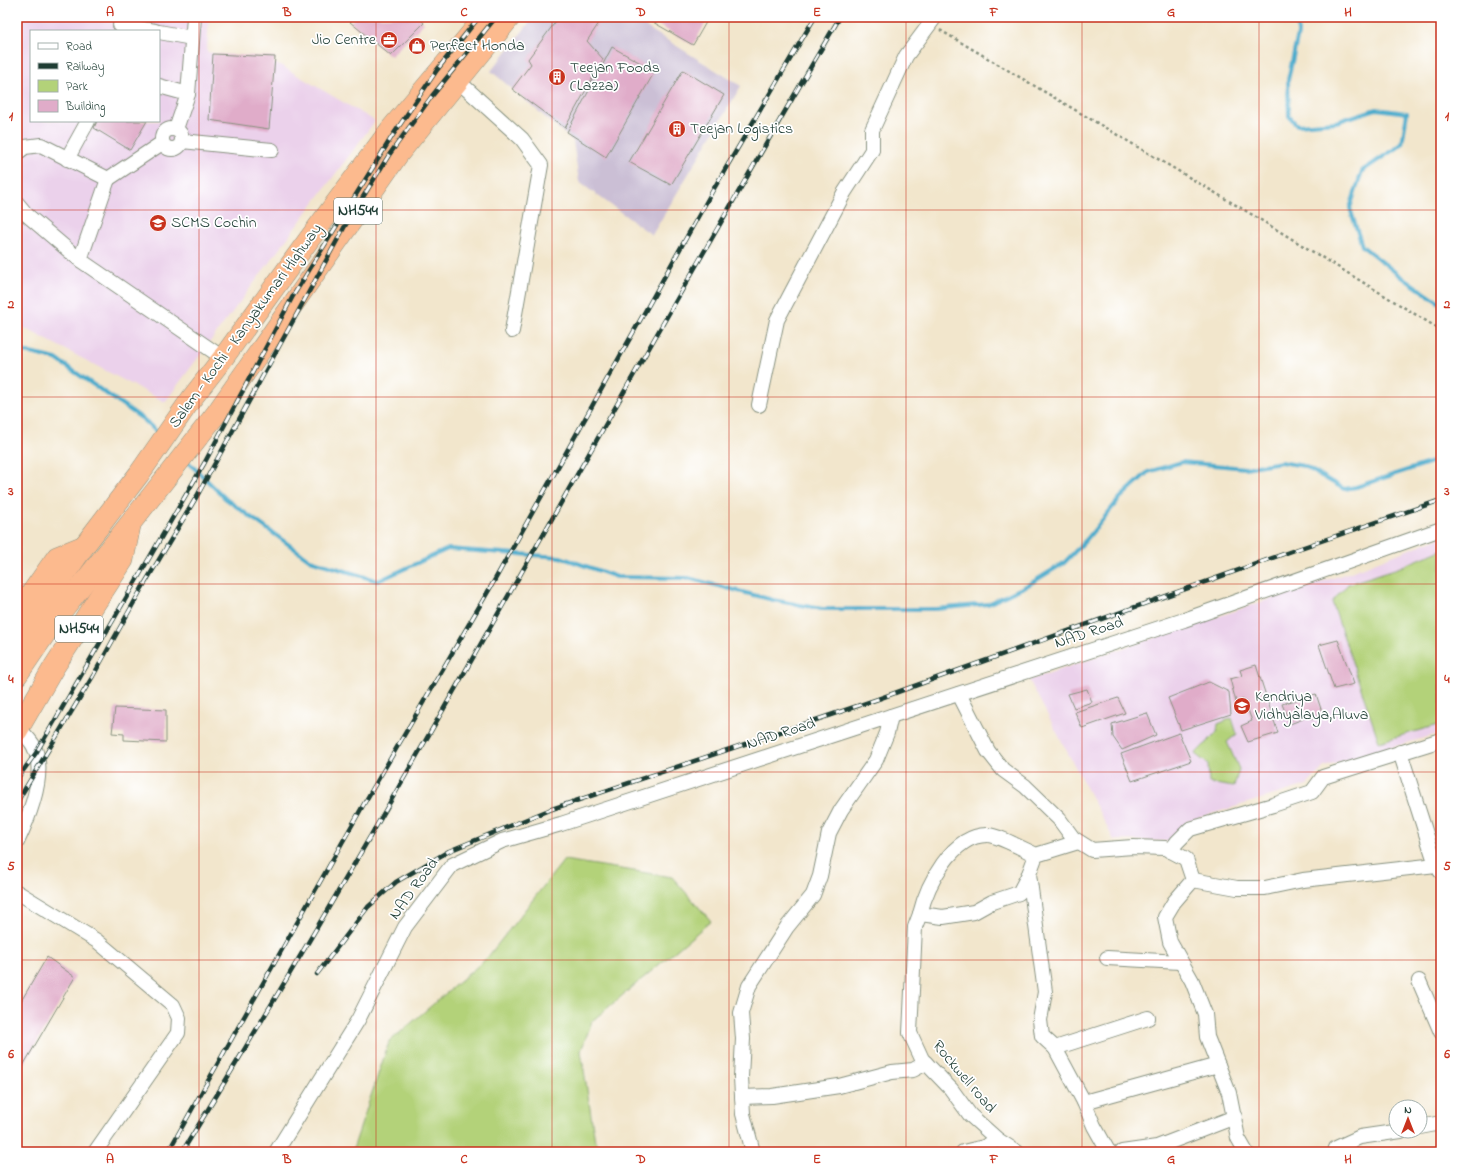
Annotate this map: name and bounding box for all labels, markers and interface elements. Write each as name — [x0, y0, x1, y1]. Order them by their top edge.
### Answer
text: A — [106, 3, 114, 22]
text: B — [282, 3, 292, 22]
text: C — [460, 3, 468, 22]
text: D — [635, 3, 646, 22]
text: E — [813, 3, 821, 22]
text: F — [989, 3, 999, 22]
text: G — [1167, 3, 1175, 22]
text: H — [1344, 3, 1352, 22]
place label: Jio Centre — [312, 28, 377, 52]
legend — [30, 30, 160, 122]
office icon: Jio Centre — [379, 30, 399, 50]
place label: Perfect Honda — [430, 34, 525, 58]
shop icon: Perfect Honda — [407, 36, 427, 56]
text: Road — [66, 38, 92, 56]
place label: Teejan Foods (Lazza) — [570, 56, 660, 98]
text: Railway — [66, 58, 105, 77]
building icon: Teejan Foods (Lazza) — [547, 67, 567, 87]
text: Park — [66, 78, 88, 96]
text: Building — [65, 98, 105, 117]
text: 1 — [9, 107, 14, 126]
text: 1 — [1445, 107, 1450, 126]
place label: Teejan Logistics — [690, 117, 793, 141]
building icon: Teejan Logistics — [667, 119, 687, 139]
road number: NH544 — [334, 198, 382, 224]
place label: SCMS Cochin — [171, 211, 257, 235]
school or university icon: SCMS Cochin — [148, 213, 168, 233]
street label: Salem - Kochi - Kanyakumari Highway — [163, 219, 329, 433]
text: 2 — [7, 295, 15, 314]
text: 2 — [1443, 295, 1451, 314]
text: 3 — [7, 482, 14, 501]
text: 3 — [1443, 482, 1450, 501]
street label: NAD Road — [1051, 611, 1127, 655]
road number: NH544 — [55, 616, 103, 642]
text: 4 — [7, 670, 14, 689]
text: 4 — [1443, 670, 1450, 689]
place label: Kendriya Vidhyalaya,Aluva — [1254, 685, 1368, 727]
school or university icon: Kendriya Vidhyalaya,Aluva — [1232, 696, 1252, 716]
street label: NAD Road — [743, 712, 819, 756]
street label: NAD Road — [383, 853, 445, 925]
text: 5 — [7, 857, 15, 876]
text: 5 — [1443, 857, 1451, 876]
street label: Rockwell road — [926, 1035, 1002, 1119]
text: 6 — [7, 1045, 14, 1064]
text: 6 — [1443, 1045, 1450, 1064]
north arrow — [1388, 1099, 1428, 1139]
text: N — [1404, 1102, 1412, 1118]
text: A — [106, 1150, 114, 1169]
text: B — [282, 1150, 292, 1169]
text: C — [460, 1150, 468, 1169]
text: D — [635, 1150, 646, 1169]
text: E — [813, 1150, 821, 1169]
text: F — [989, 1150, 999, 1169]
text: G — [1167, 1150, 1175, 1169]
text: H — [1344, 1150, 1352, 1169]

